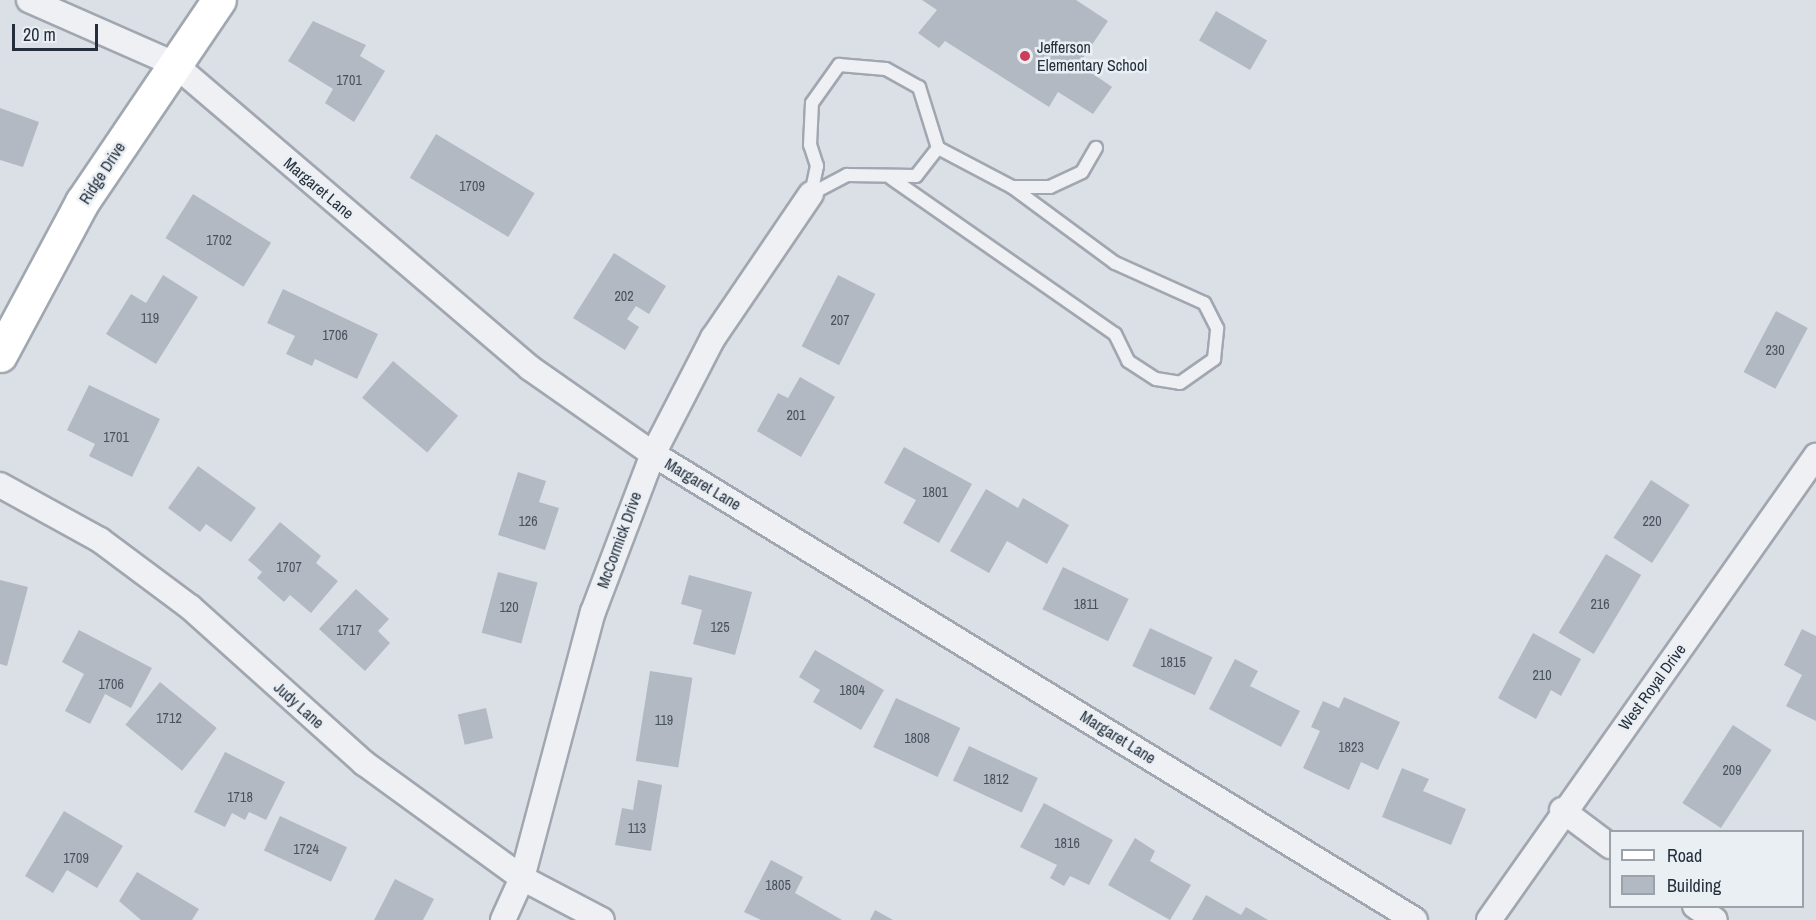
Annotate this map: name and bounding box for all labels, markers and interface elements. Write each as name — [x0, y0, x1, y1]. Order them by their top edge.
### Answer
scale bar — [15, 12, 100, 50]
text: 20 m — [23, 22, 56, 47]
place label: Jefferson Elementary School — [1037, 37, 1147, 75]
marker: Jefferson Elementary School — [1018, 49, 1032, 63]
house number: 1701 — [336, 72, 362, 88]
street label: Ridge Drive — [75, 138, 129, 208]
street label: Margaret Lane — [280, 153, 358, 223]
house number: 1709 — [459, 178, 485, 194]
house number: 1702 — [206, 232, 232, 248]
house number: 202 — [614, 288, 634, 304]
house number: 119 — [141, 310, 159, 326]
house number: 207 — [830, 312, 850, 328]
house number: 1706 — [322, 327, 348, 343]
house number: 230 — [1765, 342, 1785, 358]
house number: 201 — [786, 407, 806, 423]
house number: 1701 — [103, 429, 129, 445]
street label: Margaret Lane — [661, 454, 745, 514]
house number: 1801 — [922, 484, 948, 500]
street label: McCormick Drive — [593, 489, 645, 591]
house number: 126 — [518, 513, 538, 529]
house number: 220 — [1642, 513, 1662, 529]
house number: 1707 — [276, 559, 302, 575]
house number: 1811 — [1074, 596, 1098, 612]
house number: 216 — [1590, 596, 1610, 612]
house number: 120 — [499, 599, 519, 615]
house number: 125 — [710, 619, 730, 635]
house number: 1717 — [336, 622, 362, 638]
street label: West Royal Drive — [1614, 640, 1690, 734]
house number: 1815 — [1160, 654, 1186, 670]
house number: 210 — [1532, 667, 1552, 683]
house number: 1706 — [98, 676, 124, 692]
street label: Judy Lane — [270, 678, 328, 732]
house number: 1804 — [839, 682, 865, 698]
street label: Margaret Lane — [1077, 706, 1159, 768]
house number: 1712 — [156, 710, 182, 726]
house number: 119 — [655, 712, 673, 728]
house number: 1808 — [904, 730, 930, 746]
house number: 1823 — [1338, 739, 1364, 755]
house number: 209 — [1722, 762, 1742, 778]
house number: 1812 — [983, 771, 1009, 787]
house number: 1718 — [227, 789, 253, 805]
house number: 113 — [628, 820, 646, 836]
legend — [1609, 830, 1804, 908]
house number: 1816 — [1054, 835, 1080, 851]
house number: 1724 — [293, 841, 319, 857]
text: Road — [1667, 843, 1702, 868]
house number: 1709 — [63, 850, 89, 866]
text: Building — [1667, 873, 1721, 898]
house number: 1805 — [765, 877, 791, 893]

